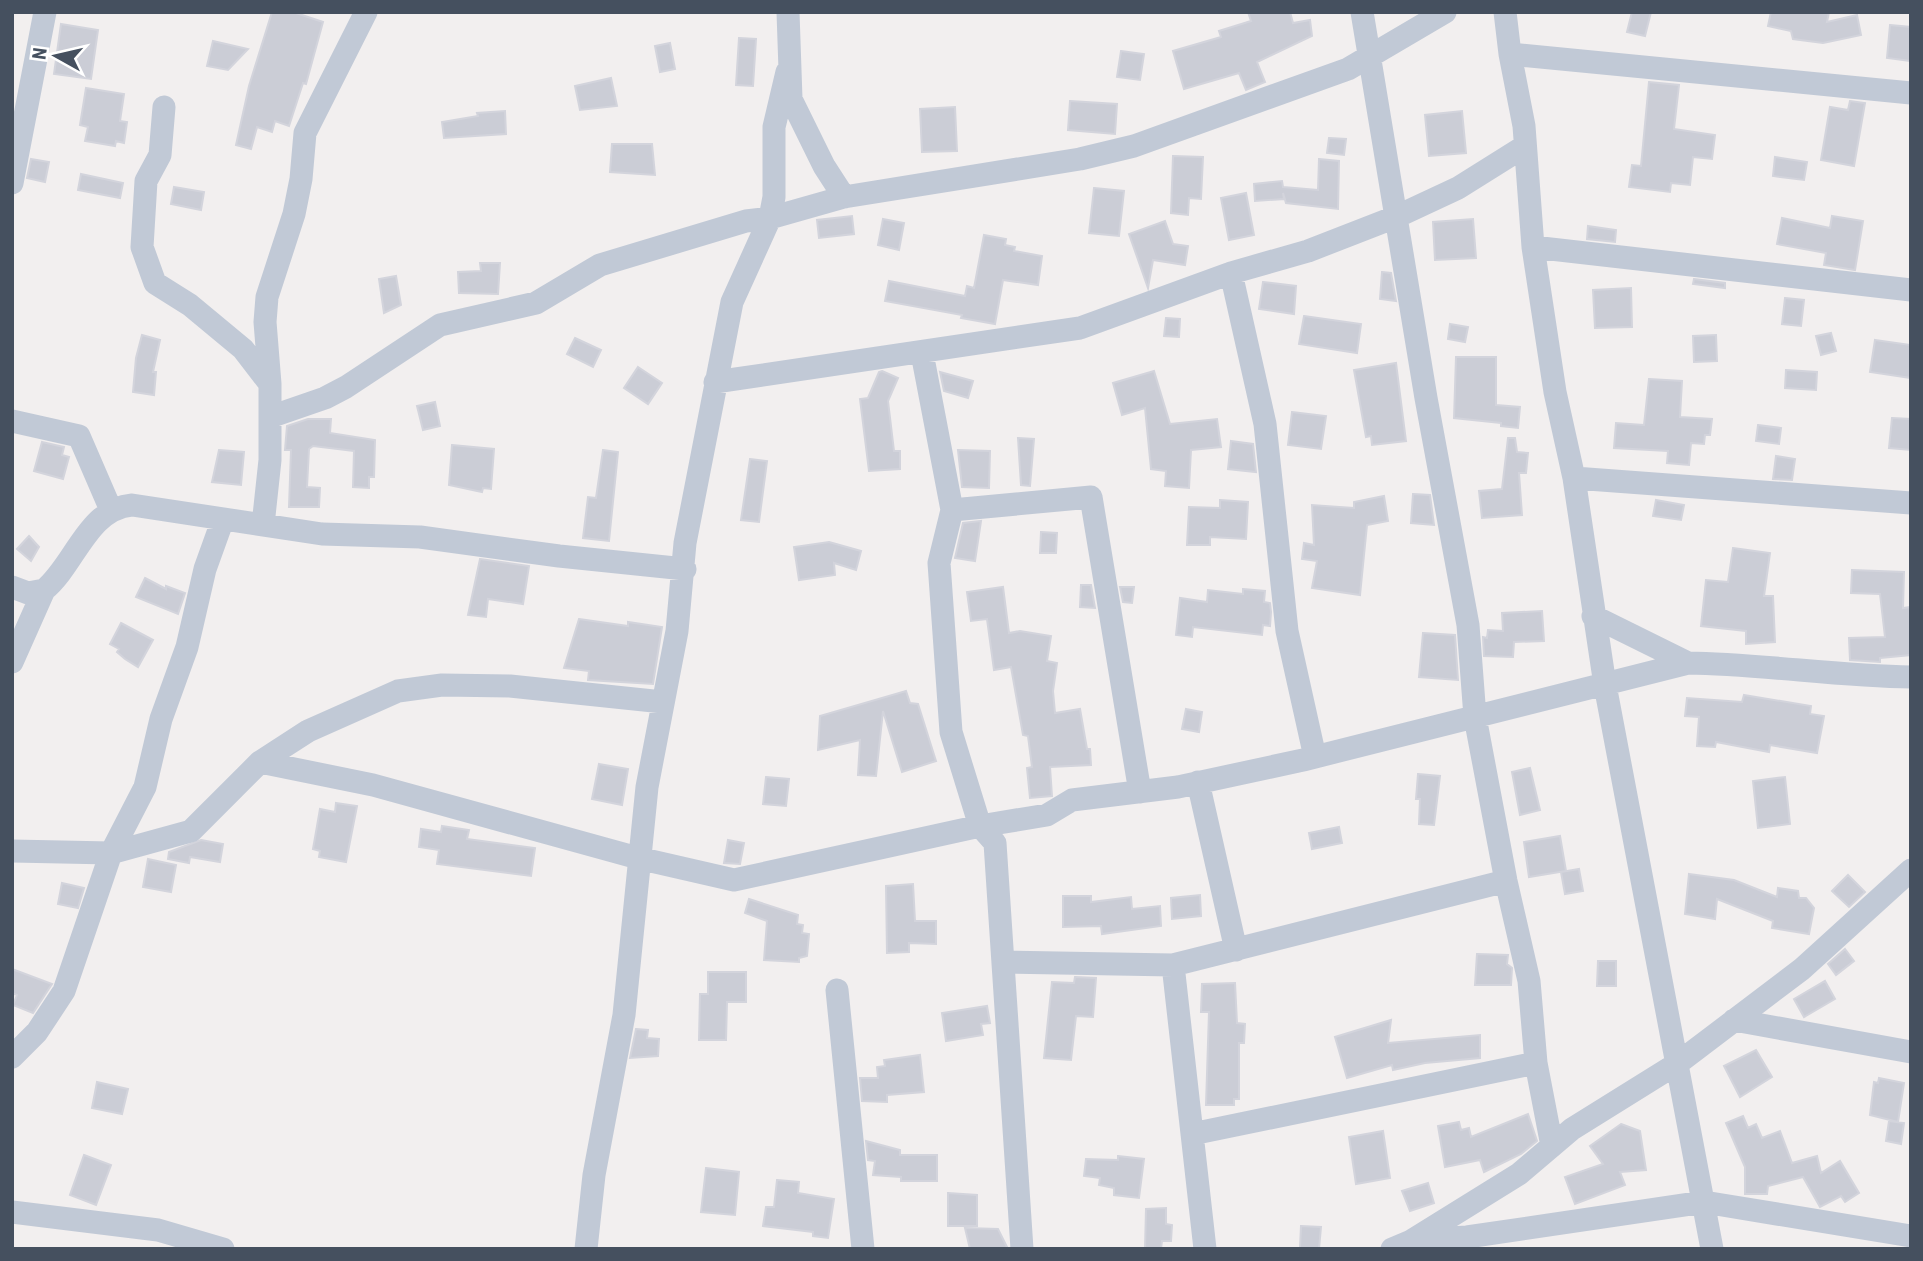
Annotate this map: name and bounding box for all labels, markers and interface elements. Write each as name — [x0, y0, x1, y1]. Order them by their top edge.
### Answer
north arrow — [21, 21, 91, 91]
text: N — [27, 46, 52, 61]

